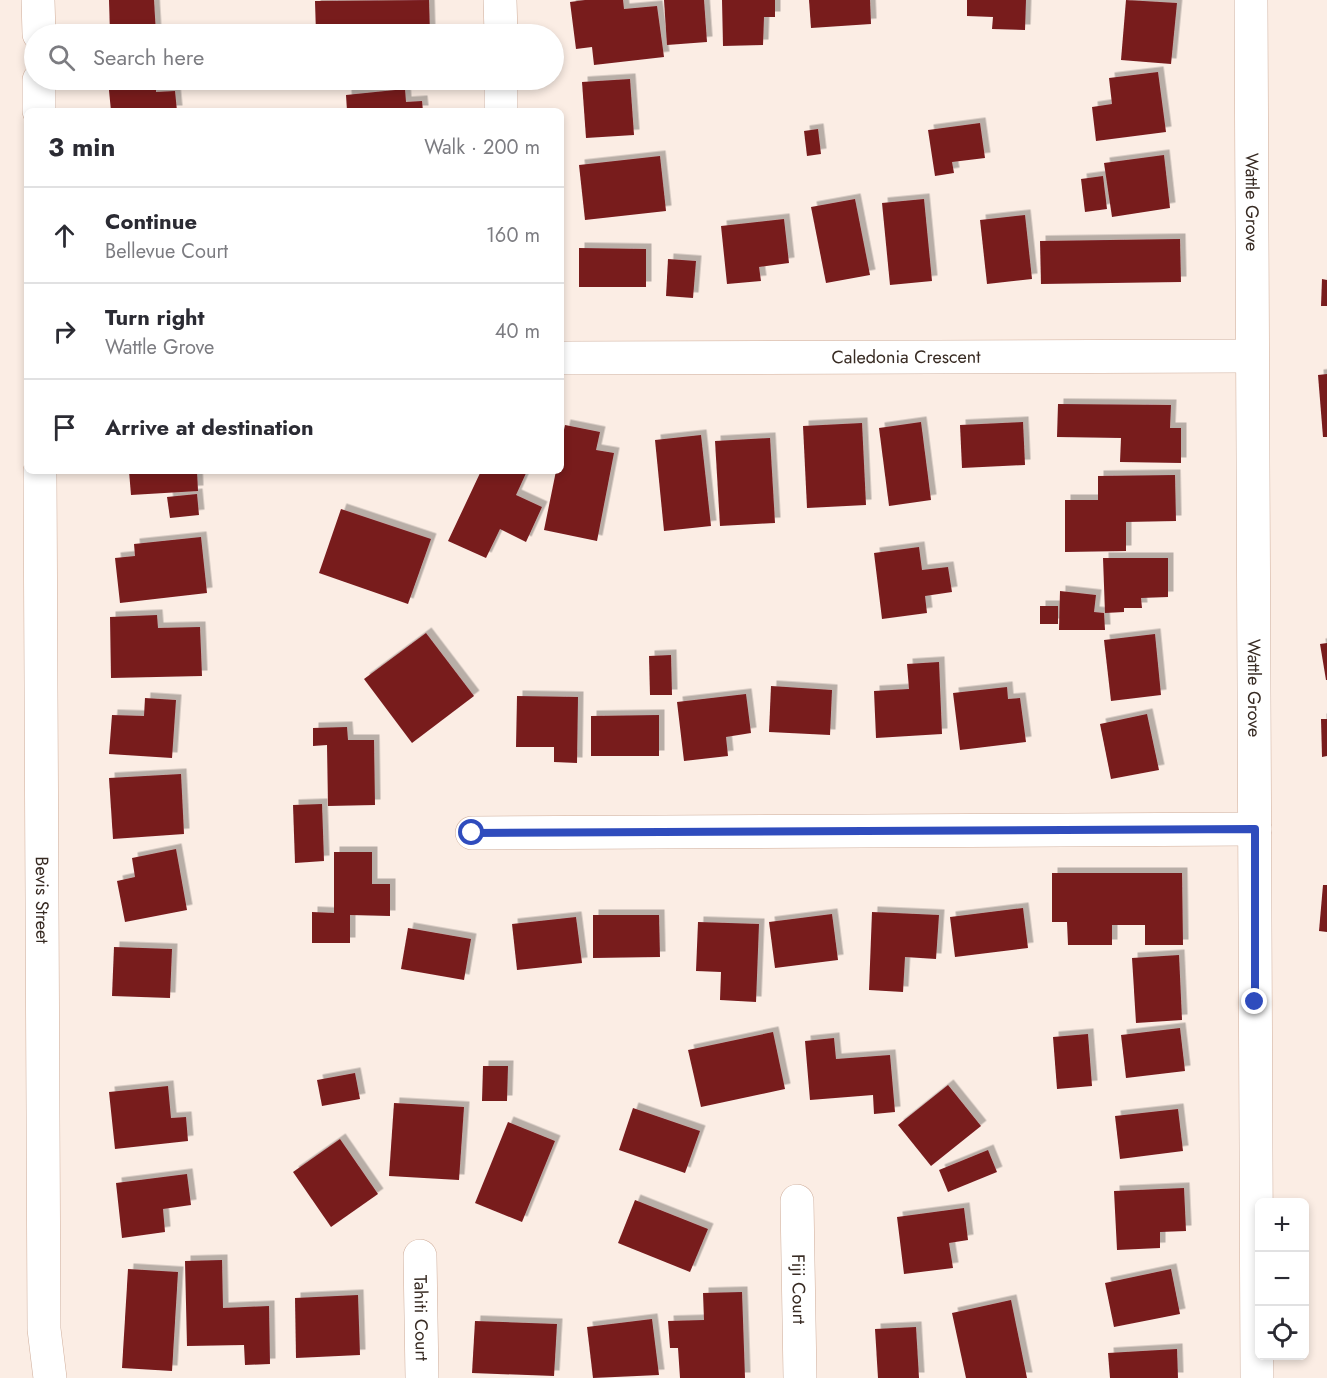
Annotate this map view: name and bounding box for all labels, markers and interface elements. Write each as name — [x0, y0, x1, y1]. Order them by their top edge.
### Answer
search box — [24, 24, 564, 90]
icon: search — [45, 41, 78, 74]
text: Search here — [93, 41, 204, 73]
text: 3 min — [48, 128, 115, 166]
text: Walk · 200 m — [424, 133, 540, 162]
street label: Wattle Grove — [1239, 153, 1265, 251]
text: Continue — [105, 205, 197, 237]
icon: ahead — [48, 219, 81, 252]
text: 160 m — [486, 221, 540, 250]
text: Bellevue Court — [105, 237, 228, 266]
text: Turn right — [105, 301, 205, 333]
icon: right — [48, 315, 81, 348]
text: 40 m — [495, 317, 540, 346]
text: Wattle Grove — [105, 333, 214, 362]
street label: Caledonia Crescent — [831, 344, 981, 370]
icon: arrive — [48, 411, 81, 444]
text: Arrive at destination — [105, 411, 314, 443]
street label: Wattle Grove — [1241, 639, 1267, 737]
route start — [458, 819, 484, 845]
street label: Bevis Street — [29, 856, 55, 944]
route end — [1241, 988, 1267, 1014]
map controls — [1255, 1198, 1309, 1360]
button: + — [1255, 1198, 1309, 1252]
button: − — [1255, 1252, 1309, 1306]
street label: Fiji Court — [785, 1254, 812, 1325]
street label: Tahiti Court — [407, 1275, 435, 1362]
button: locate — [1255, 1306, 1309, 1360]

